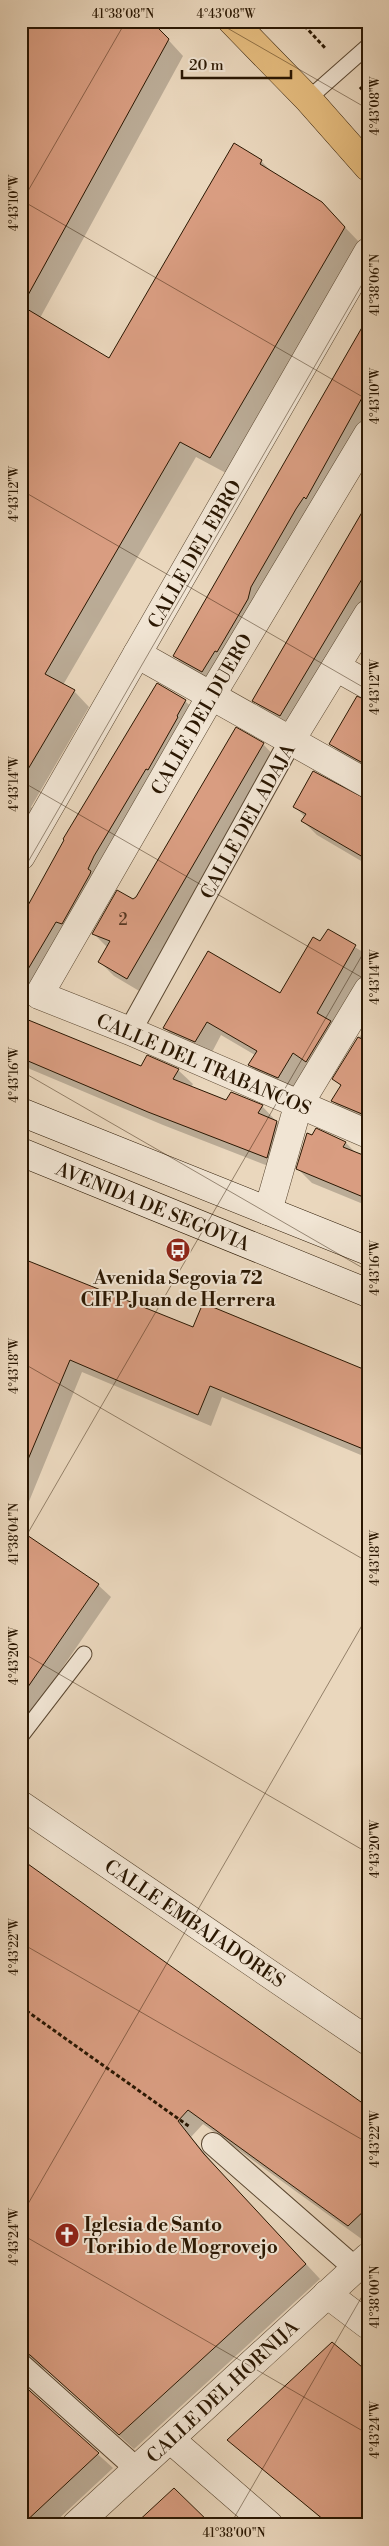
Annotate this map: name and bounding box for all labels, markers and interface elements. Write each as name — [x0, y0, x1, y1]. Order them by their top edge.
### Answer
text: 41°38'08"N — [92, 7, 154, 22]
text: 4°43'08"W — [197, 7, 257, 22]
scale bar — [182, 48, 290, 80]
text: 20 m — [189, 56, 224, 75]
text: 4°43'08"W — [368, 75, 383, 135]
text: 4°43'10"W — [7, 174, 22, 231]
text: 41°38'06"N — [368, 254, 383, 316]
text: 4°43'10"W — [368, 367, 383, 424]
text: 4°43'12"W — [7, 465, 22, 522]
street label: CALLE DEL EBRO — [143, 476, 247, 633]
street label: CALLE DEL DUERO — [146, 629, 258, 799]
text: 4°43'12"W — [368, 658, 383, 715]
street label: CALLE DEL ADAJA — [195, 739, 301, 903]
text: 4°43'14"W — [7, 755, 22, 812]
house number: 2 — [118, 910, 128, 930]
text: 4°43'14"W — [368, 948, 383, 1005]
street label: CALLE DEL TRABANCOS — [93, 1009, 315, 1121]
text: 4°43'16"W — [7, 1046, 22, 1103]
street label: AVENIDA DE SEGOVIA — [51, 1157, 254, 1257]
bus stop icon: Avenida Segovia 72 CIFP Juan de Herrera — [165, 1237, 191, 1263]
text: 4°43'16"W — [368, 1239, 383, 1296]
place label: Avenida Segovia 72 CIFP Juan de Herrera — [81, 1266, 276, 1312]
text: 4°43'18"W — [7, 1337, 22, 1394]
text: 41°38'04"N — [7, 1503, 22, 1565]
text: 4°43'18"W — [368, 1529, 383, 1586]
text: 4°43'20"W — [7, 1626, 22, 1685]
text: 4°43'20"W — [368, 1819, 383, 1878]
street label: CALLE EMBAJADORES — [100, 1854, 289, 1993]
text: 4°43'22"W — [7, 1917, 22, 1976]
text: 4°43'22"W — [368, 2109, 383, 2168]
text: 4°43'24"W — [7, 2207, 22, 2266]
place label: Iglesia de Santo Toribio de Mogrovejo — [84, 2213, 278, 2259]
church icon: Iglesia de Santo Toribio de Mogrovejo — [54, 2222, 80, 2248]
text: 41°38'00"N — [368, 2265, 383, 2328]
street label: CALLE DEL HORNIJA — [142, 2314, 304, 2468]
text: 4°43'24"W — [368, 2400, 383, 2459]
text: 41°38'00"N — [203, 2526, 266, 2541]

